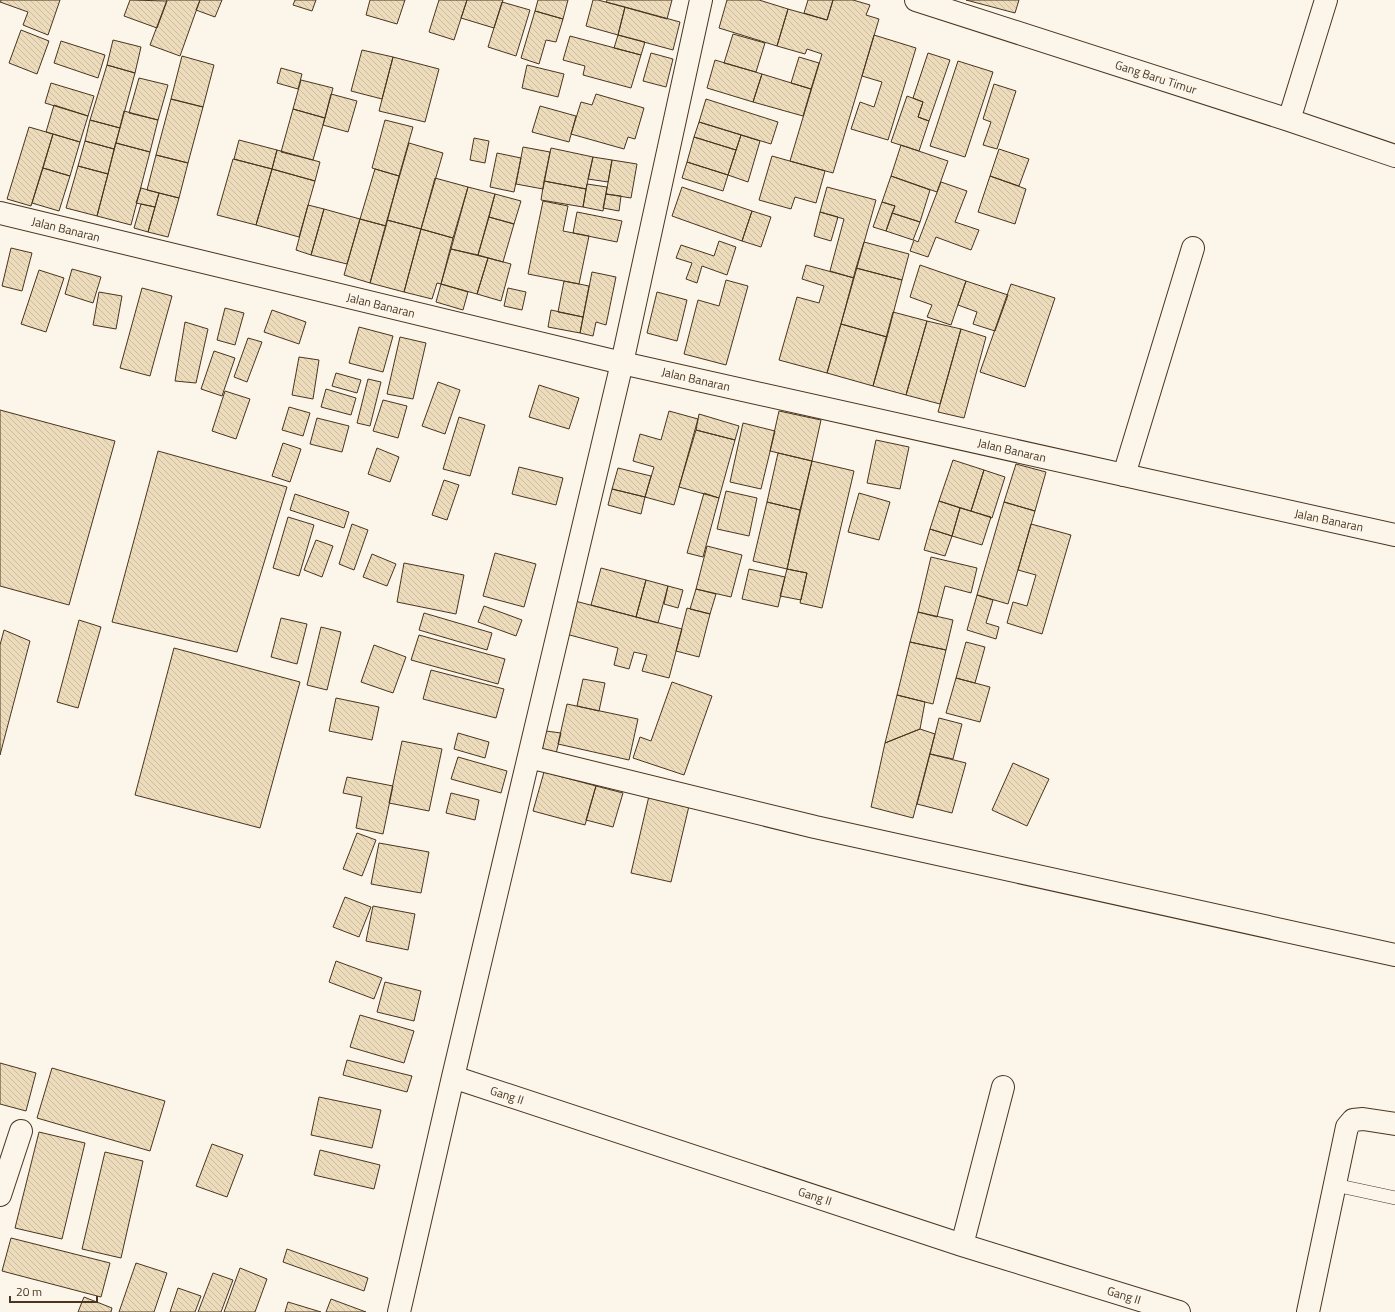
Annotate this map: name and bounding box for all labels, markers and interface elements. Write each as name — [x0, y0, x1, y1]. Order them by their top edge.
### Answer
street label: Gang Baru Timur — [1113, 55, 1199, 99]
street label: Jalan Banaran — [30, 211, 102, 247]
street label: Jalan Banaran — [345, 287, 417, 323]
street label: Jalan Banaran — [660, 362, 732, 396]
street label: Jalan Banaran — [976, 433, 1048, 467]
street label: Jalan Banaran — [1293, 503, 1365, 537]
street label: Gang II — [488, 1081, 526, 1109]
street label: Gang II — [796, 1182, 834, 1210]
scale bar — [10, 1278, 97, 1304]
street label: Gang II — [1105, 1281, 1143, 1309]
text: 20 m — [16, 1282, 42, 1301]

